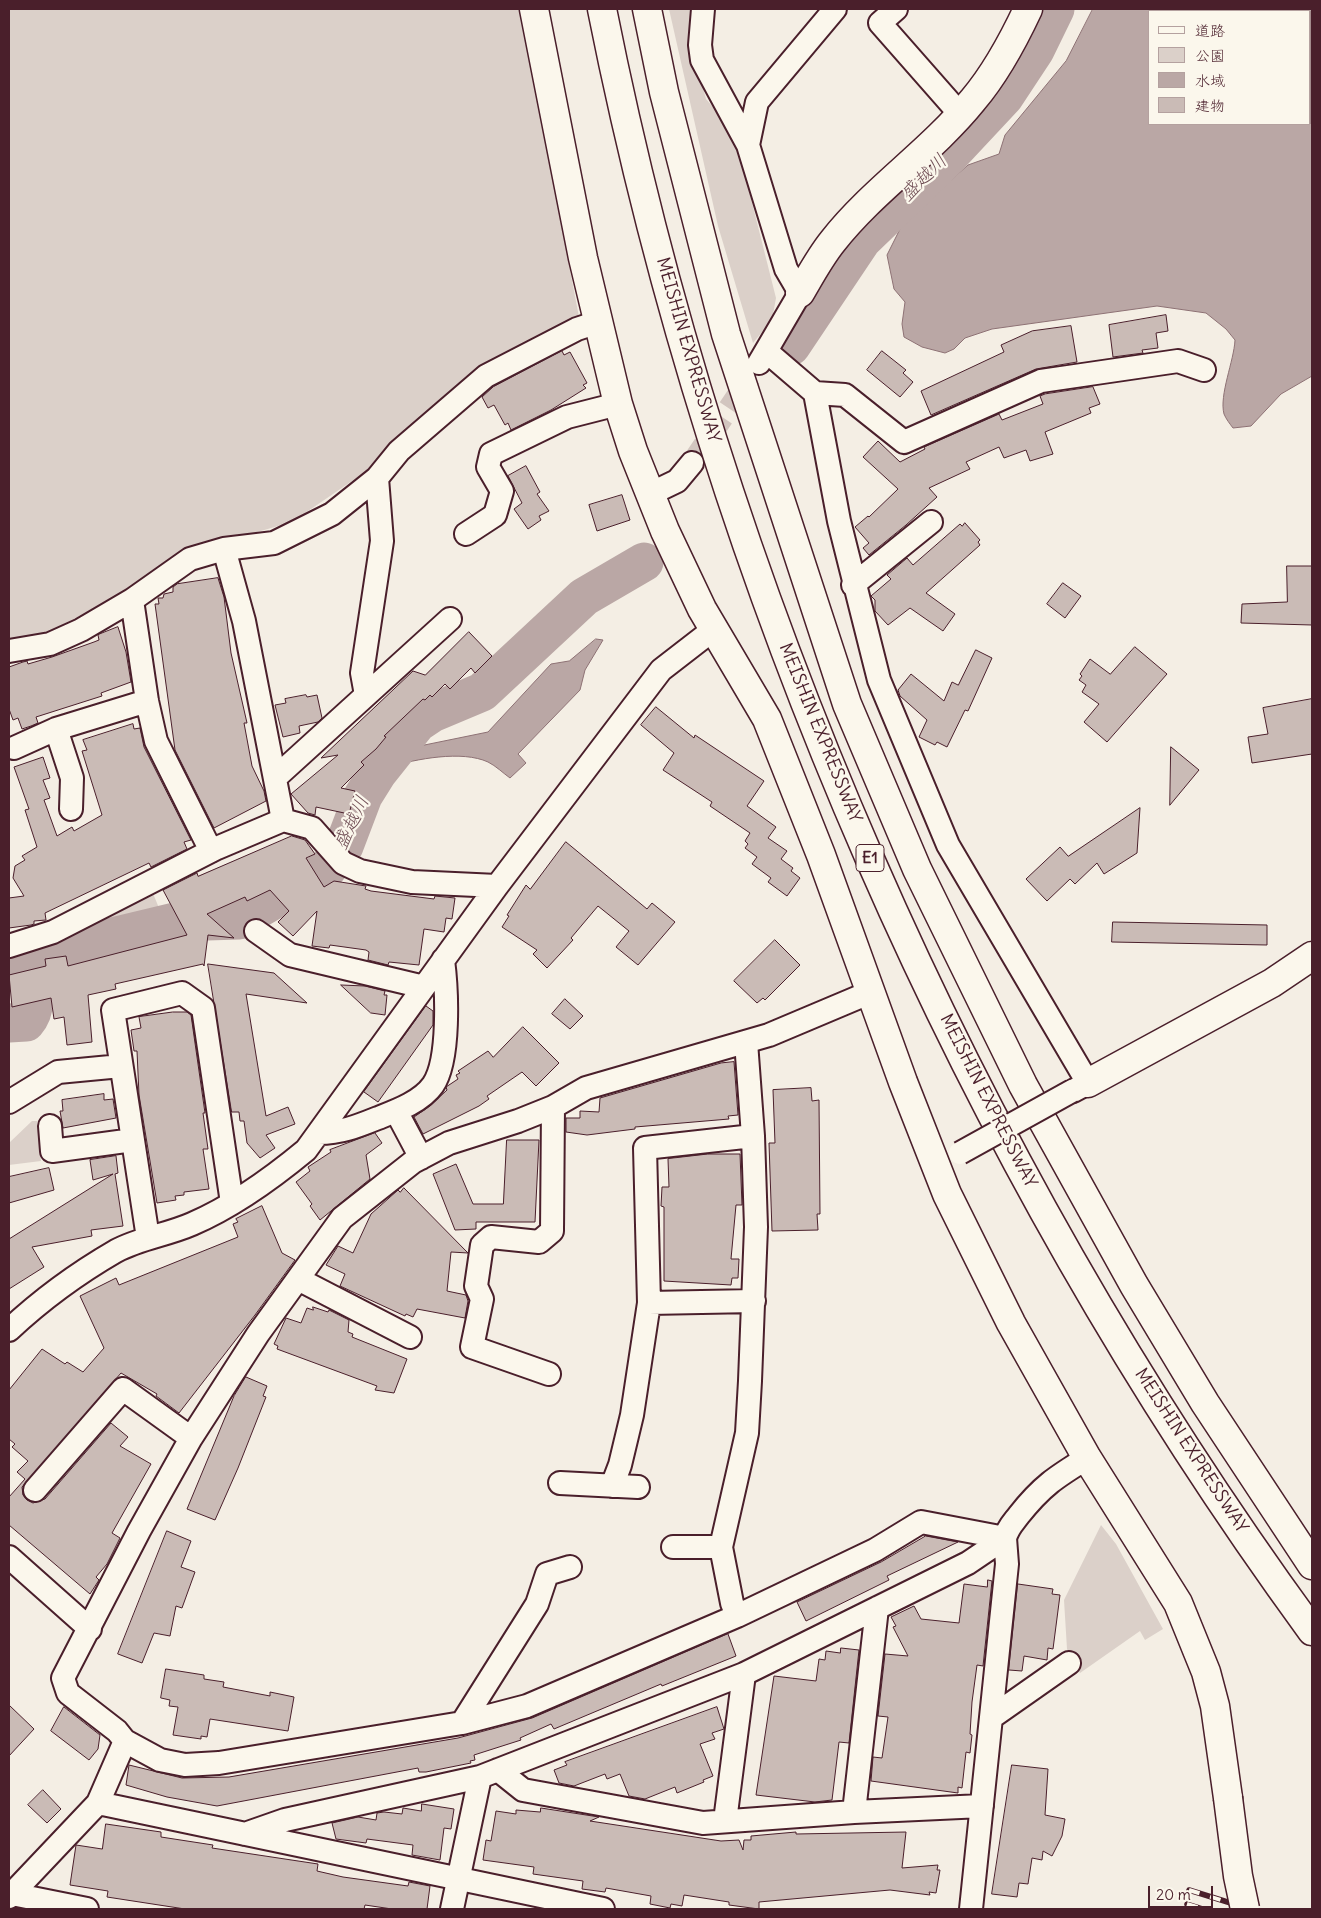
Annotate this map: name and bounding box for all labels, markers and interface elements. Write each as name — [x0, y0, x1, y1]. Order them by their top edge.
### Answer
legend — [1148, 10, 1311, 125]
text: 道路 — [1195, 21, 1225, 40]
text: 公園 — [1195, 46, 1225, 65]
text: 水域 — [1195, 71, 1225, 90]
text: 建物 — [1195, 96, 1225, 115]
water label: 盛越川 — [896, 150, 952, 206]
street label: MEISHIN EXPRESSWAY — [651, 255, 725, 445]
street label: MEISHIN EXPRESSWAY — [774, 640, 866, 826]
water label: 盛越川 — [330, 792, 374, 854]
road number: E1 — [856, 844, 884, 871]
street label: MEISHIN EXPRESSWAY — [935, 1011, 1041, 1191]
street label: MEISHIN EXPRESSWAY — [1130, 1365, 1252, 1537]
scale bar — [1151, 1876, 1216, 1908]
text: 20 m — [1156, 1885, 1191, 1904]

